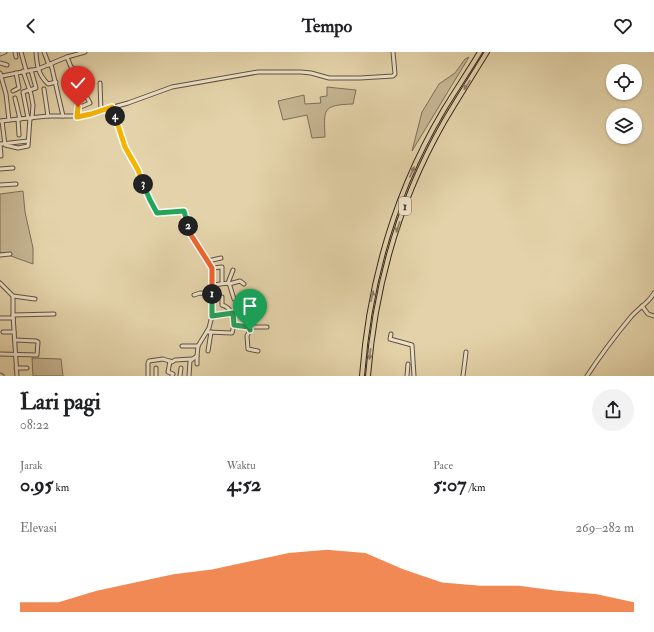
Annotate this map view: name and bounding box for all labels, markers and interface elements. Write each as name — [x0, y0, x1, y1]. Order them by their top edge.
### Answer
icon: back — [20, 15, 42, 37]
text: Tempo — [302, 15, 352, 38]
icon: heart — [612, 15, 634, 37]
map controls — [606, 64, 642, 144]
button: locate — [606, 64, 642, 100]
pin — [61, 66, 95, 107]
icon: check — [67, 72, 89, 94]
one-way arrow — [463, 79, 470, 91]
pin: 4 — [105, 106, 125, 126]
button: layers — [606, 108, 642, 144]
text: 4 — [112, 109, 118, 122]
one-way arrow — [409, 167, 415, 178]
pin: 3 — [133, 174, 153, 194]
text: 3 — [141, 177, 145, 190]
road number: 1 — [399, 197, 411, 215]
pin: 2 — [178, 216, 198, 236]
text: 2 — [185, 219, 191, 232]
one-way arrow — [395, 221, 401, 233]
pin: 1 — [202, 284, 222, 304]
text: 1 — [210, 287, 214, 300]
pin — [233, 289, 267, 330]
one-way arrow — [370, 290, 376, 302]
icon: arrive — [239, 295, 261, 317]
one-way arrow — [367, 347, 373, 360]
text: Lari pagi — [20, 388, 101, 416]
button: share — [592, 389, 634, 431]
text: 08:22 — [20, 417, 49, 433]
text: Jarak — [20, 459, 43, 472]
text: Waktu — [227, 459, 256, 472]
text: Pace — [433, 459, 453, 472]
text: 0.95 — [20, 472, 53, 497]
text: 4:52 — [227, 472, 261, 497]
text: 5:07 — [433, 472, 467, 497]
text: km — [53, 481, 69, 494]
text: /km — [467, 481, 485, 494]
text: Elevasi — [20, 520, 57, 536]
text: 269–282 m — [576, 520, 634, 536]

